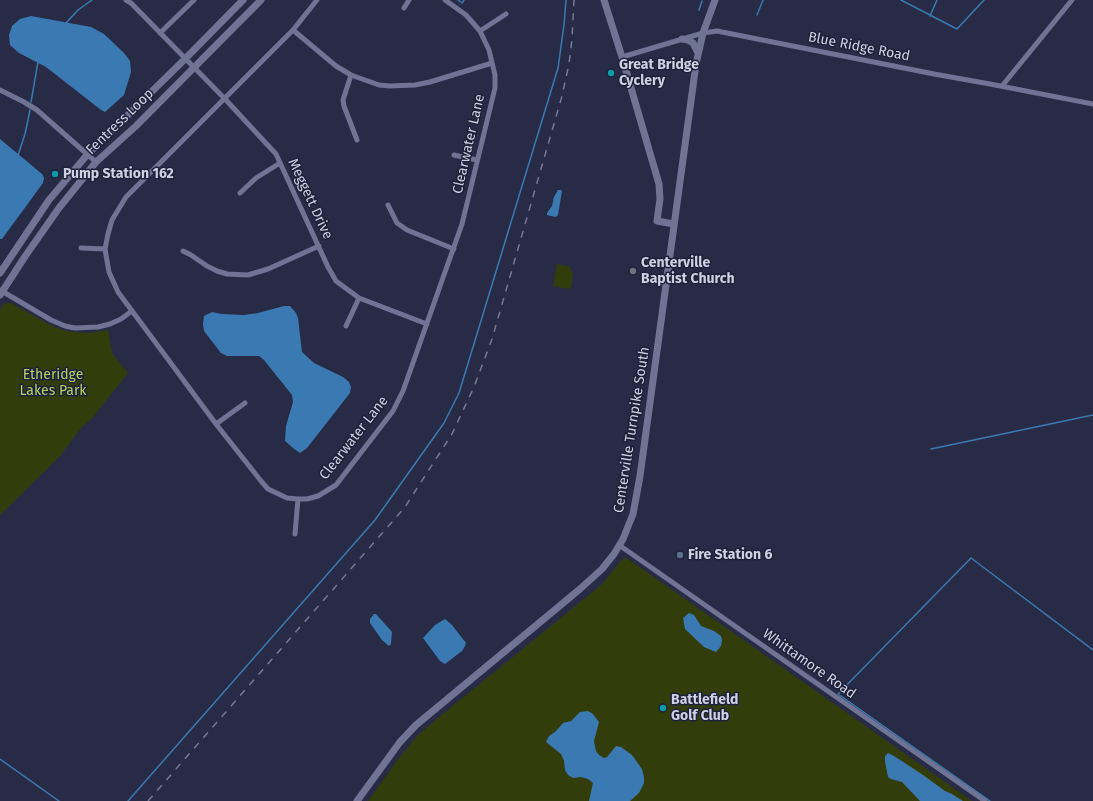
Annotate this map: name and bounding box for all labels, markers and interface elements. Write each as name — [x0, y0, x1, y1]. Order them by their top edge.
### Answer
street label: Blue Ridge Road — [807, 29, 911, 65]
place label: Great Bridge Cyclery — [619, 57, 699, 90]
marker: Great Bridge Cyclery — [606, 68, 616, 78]
street label: Fentress Loop — [83, 85, 157, 159]
street label: Clearwater Lane — [449, 93, 489, 195]
street label: Meggett Drive — [284, 156, 336, 242]
place label: Pump Station 162 — [63, 166, 174, 182]
marker: Pump Station 162 — [50, 169, 60, 179]
place label: Centerville Baptist Church — [641, 255, 734, 288]
marker: Centerville Baptist Church — [628, 266, 638, 276]
street label: Centerville Turnpike South — [611, 346, 653, 514]
park label: Etheridge Lakes Park — [20, 367, 86, 400]
street label: Clearwater Lane — [316, 393, 392, 483]
place label: Fire Station 6 — [688, 547, 772, 563]
marker: Fire Station 6 — [675, 550, 685, 560]
street label: Whittamore Road — [759, 626, 859, 702]
place label: Battlefield Golf Club — [671, 692, 738, 724]
marker: Battlefield Golf Club — [658, 703, 668, 713]

